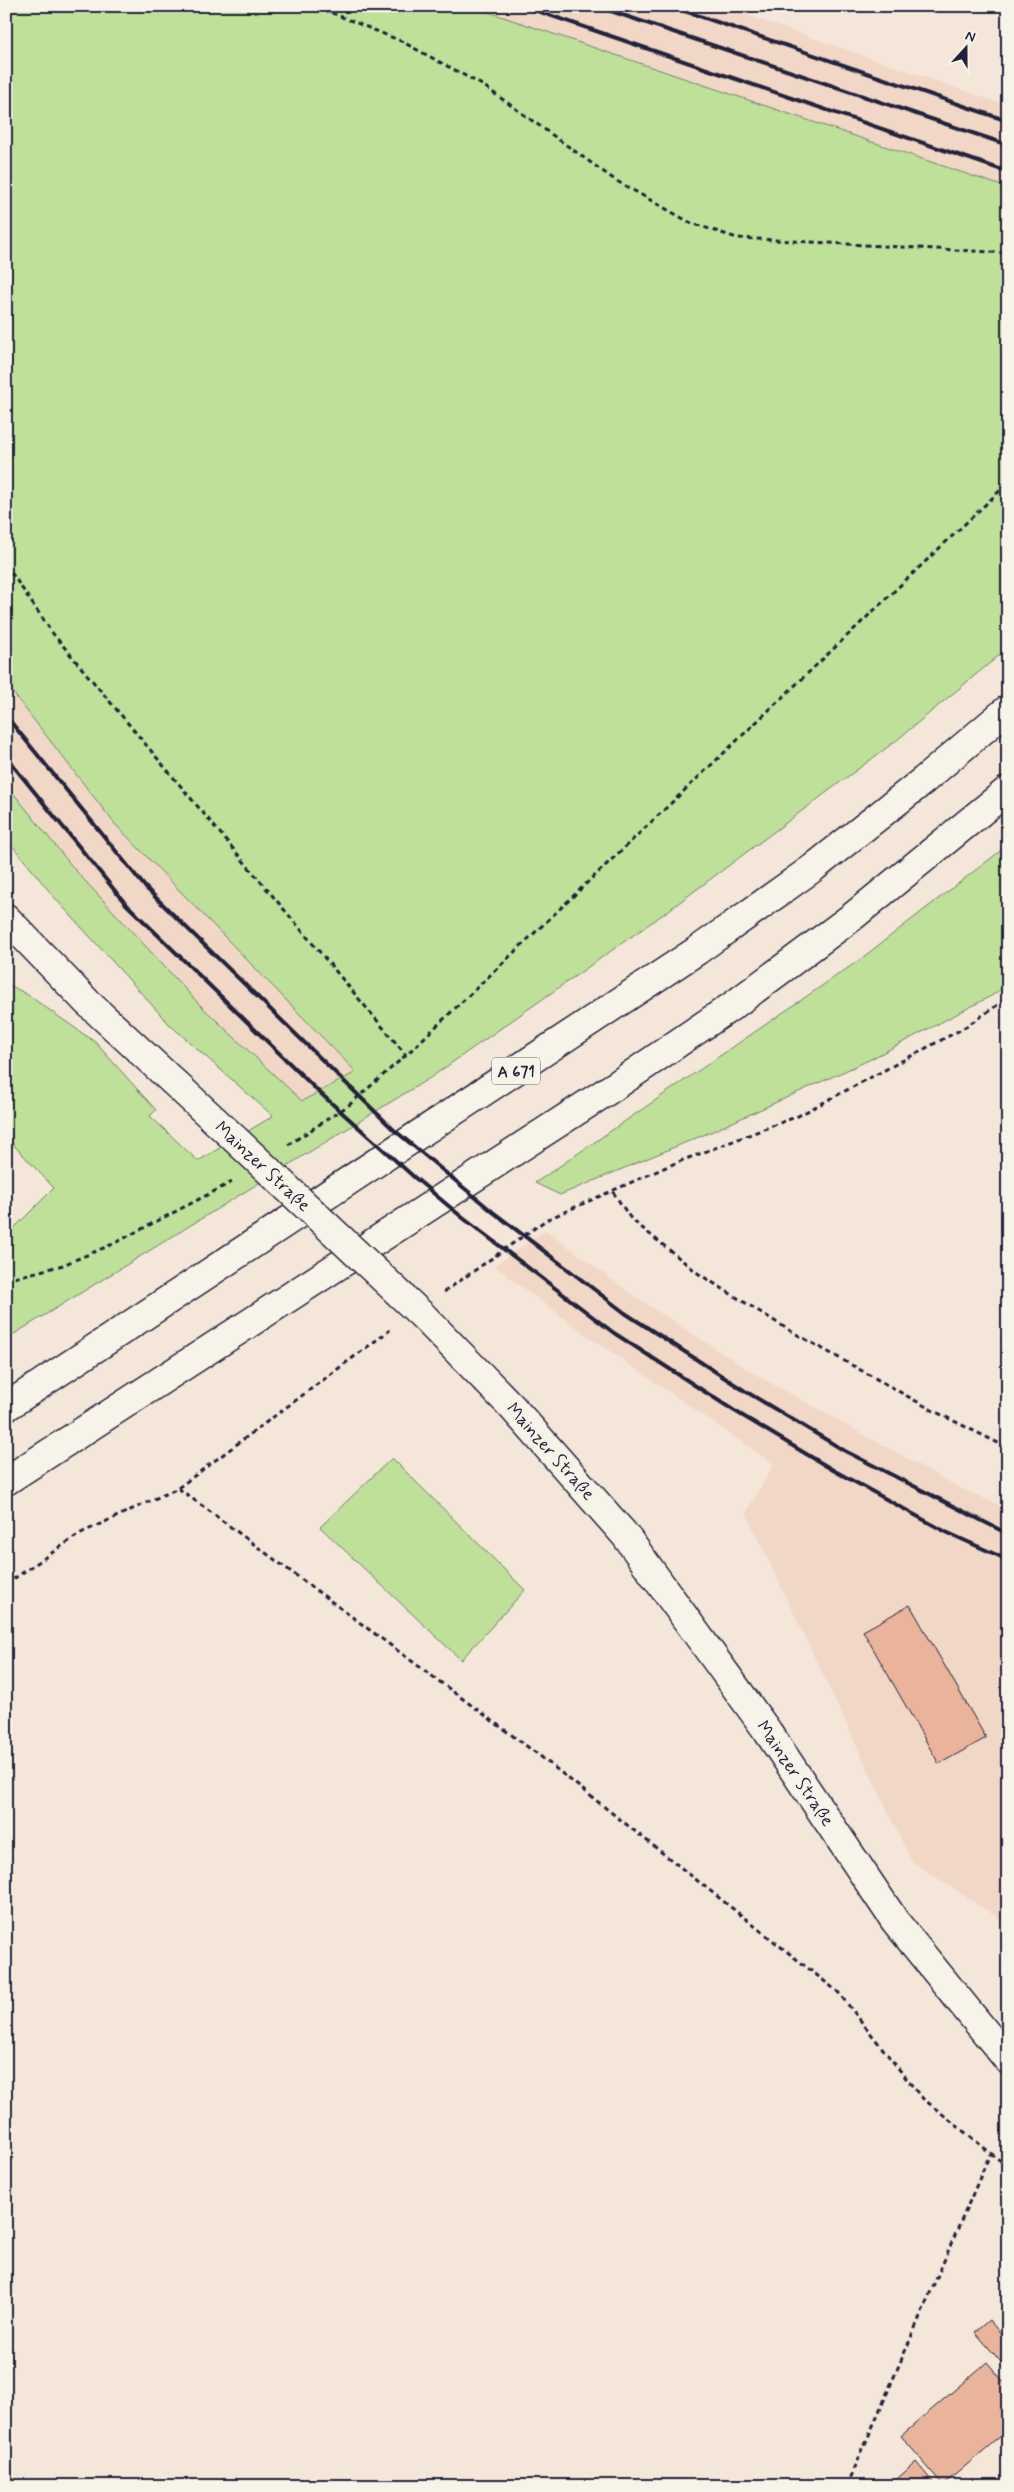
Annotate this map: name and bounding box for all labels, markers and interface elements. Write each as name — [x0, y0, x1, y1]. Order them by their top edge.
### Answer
north arrow — [942, 22, 992, 72]
text: N — [963, 27, 978, 47]
road number: A 671 — [492, 1058, 540, 1084]
street label: Mainzer Straße — [209, 1116, 315, 1217]
street label: Mainzer Straße — [500, 1398, 600, 1506]
street label: Mainzer Straße — [751, 1716, 839, 1831]

